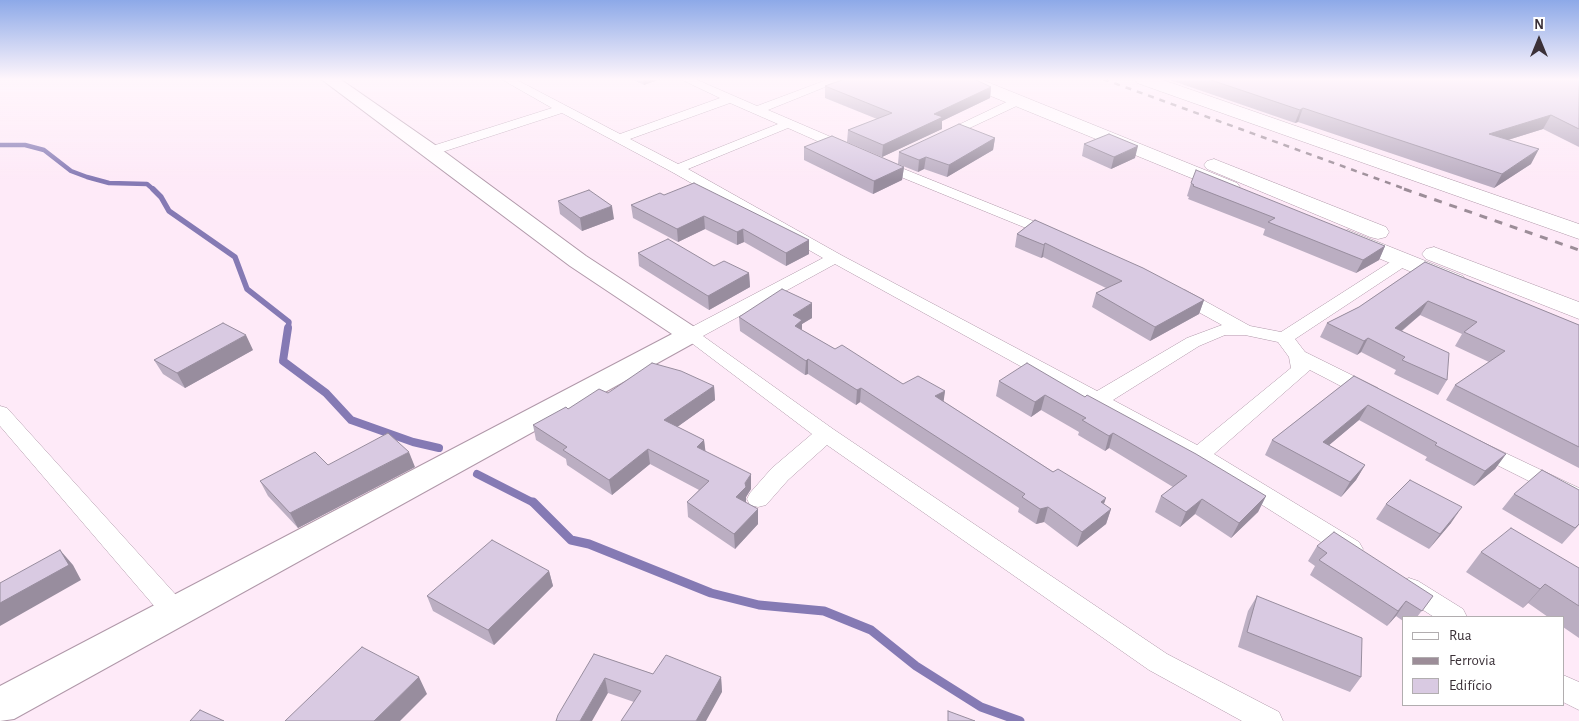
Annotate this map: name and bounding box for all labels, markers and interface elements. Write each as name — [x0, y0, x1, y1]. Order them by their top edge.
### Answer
north arrow — [1514, 15, 1564, 65]
text: N — [1534, 18, 1544, 32]
legend — [1402, 616, 1564, 706]
text: Rua — [1449, 628, 1472, 643]
text: Ferrovia — [1449, 653, 1496, 668]
text: Edifício — [1449, 678, 1492, 693]

